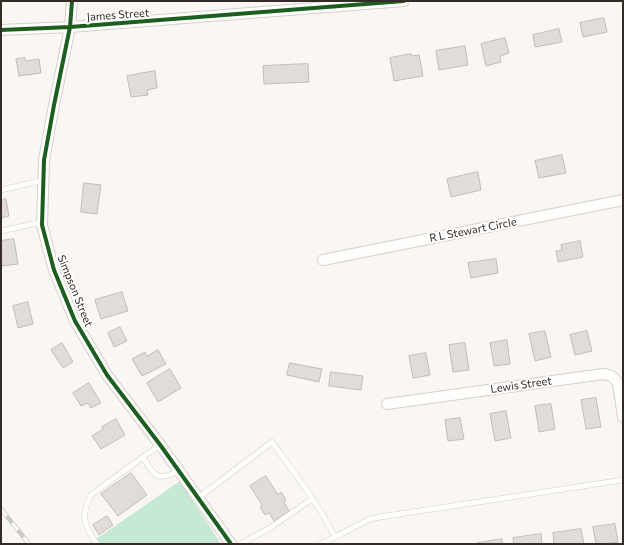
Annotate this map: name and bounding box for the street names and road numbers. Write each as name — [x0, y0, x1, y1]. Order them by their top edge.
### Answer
street label: James Street — [86, 6, 150, 24]
street label: R L Stewart Circle — [428, 215, 518, 245]
street label: Simpson Street — [55, 253, 95, 329]
street label: Lewis Street — [489, 374, 553, 396]

